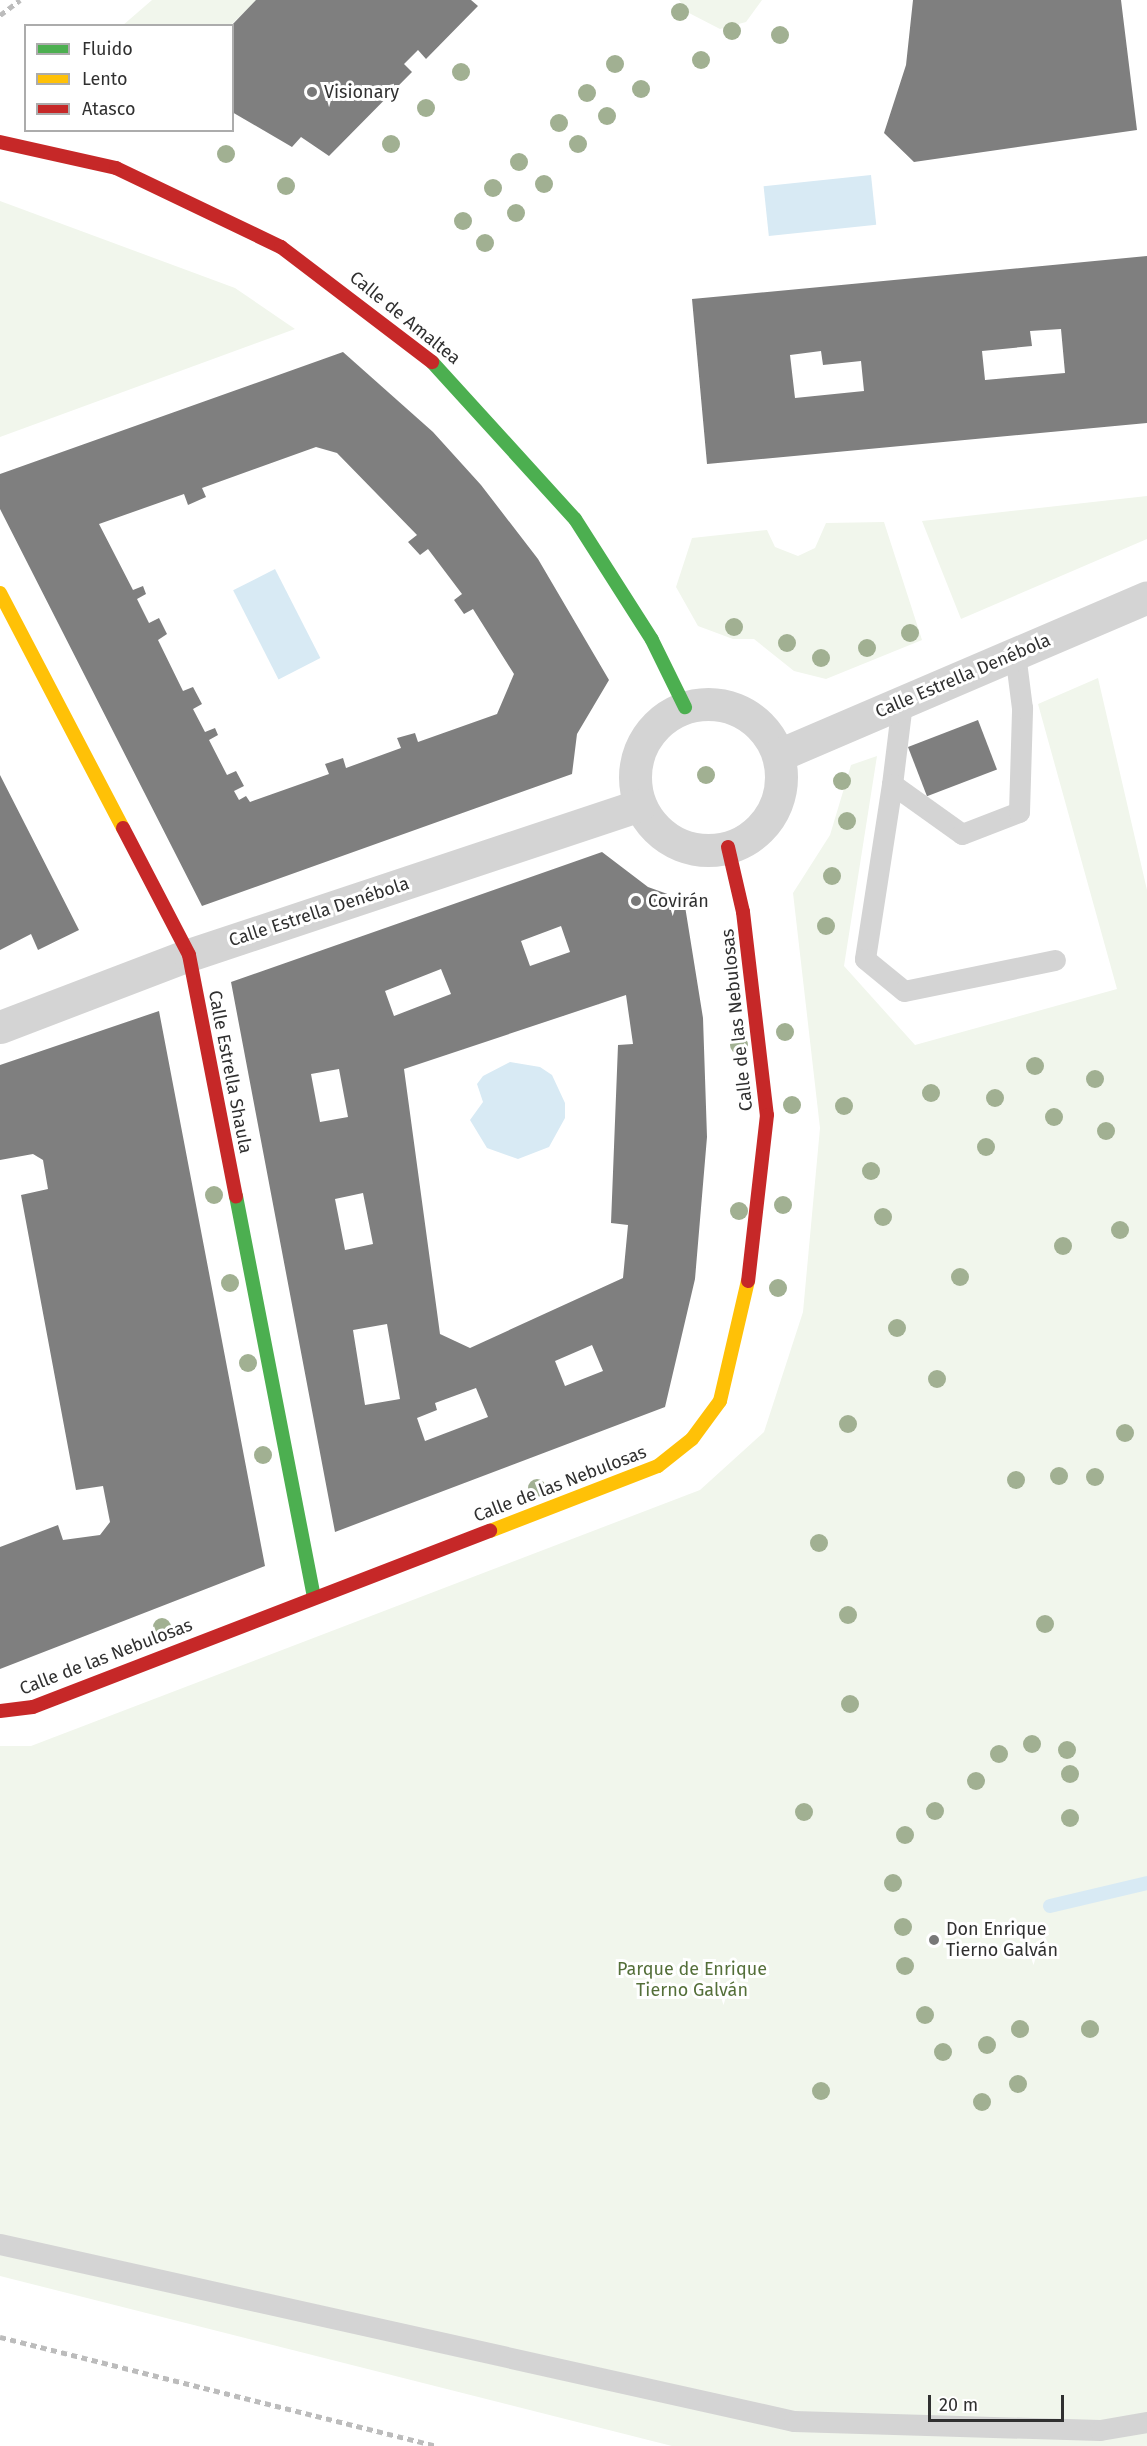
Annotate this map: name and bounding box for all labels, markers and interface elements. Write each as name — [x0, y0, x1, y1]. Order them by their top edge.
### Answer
legend — [24, 24, 234, 132]
text: Fluido — [82, 38, 133, 60]
text: Lento — [82, 68, 128, 90]
place label: Visionary — [324, 81, 399, 103]
marker: Visionary — [305, 85, 319, 99]
text: Atasco — [82, 98, 135, 120]
street label: Calle de Amaltea — [345, 267, 465, 369]
street label: Calle Estrella Denébola — [872, 629, 1054, 723]
street label: Calle Estrella Denébola — [226, 873, 412, 951]
place label: Covirán — [648, 890, 709, 912]
marker: Covirán — [629, 894, 643, 908]
street label: Calle de las Nebulosas — [717, 928, 757, 1112]
street label: Calle Estrella Shaula — [204, 989, 256, 1155]
street label: Calle de las Nebulosas — [471, 1441, 649, 1527]
street label: Calle de las Nebulosas — [17, 1614, 195, 1700]
place label: Don Enrique Tierno Galván — [946, 1919, 1058, 1962]
marker: Don Enrique Tierno Galván — [927, 1933, 941, 1947]
park label: Parque de Enrique Tierno Galván — [617, 1959, 767, 2002]
scale bar — [931, 2383, 1068, 2421]
text: 20 m — [939, 2394, 978, 2416]

